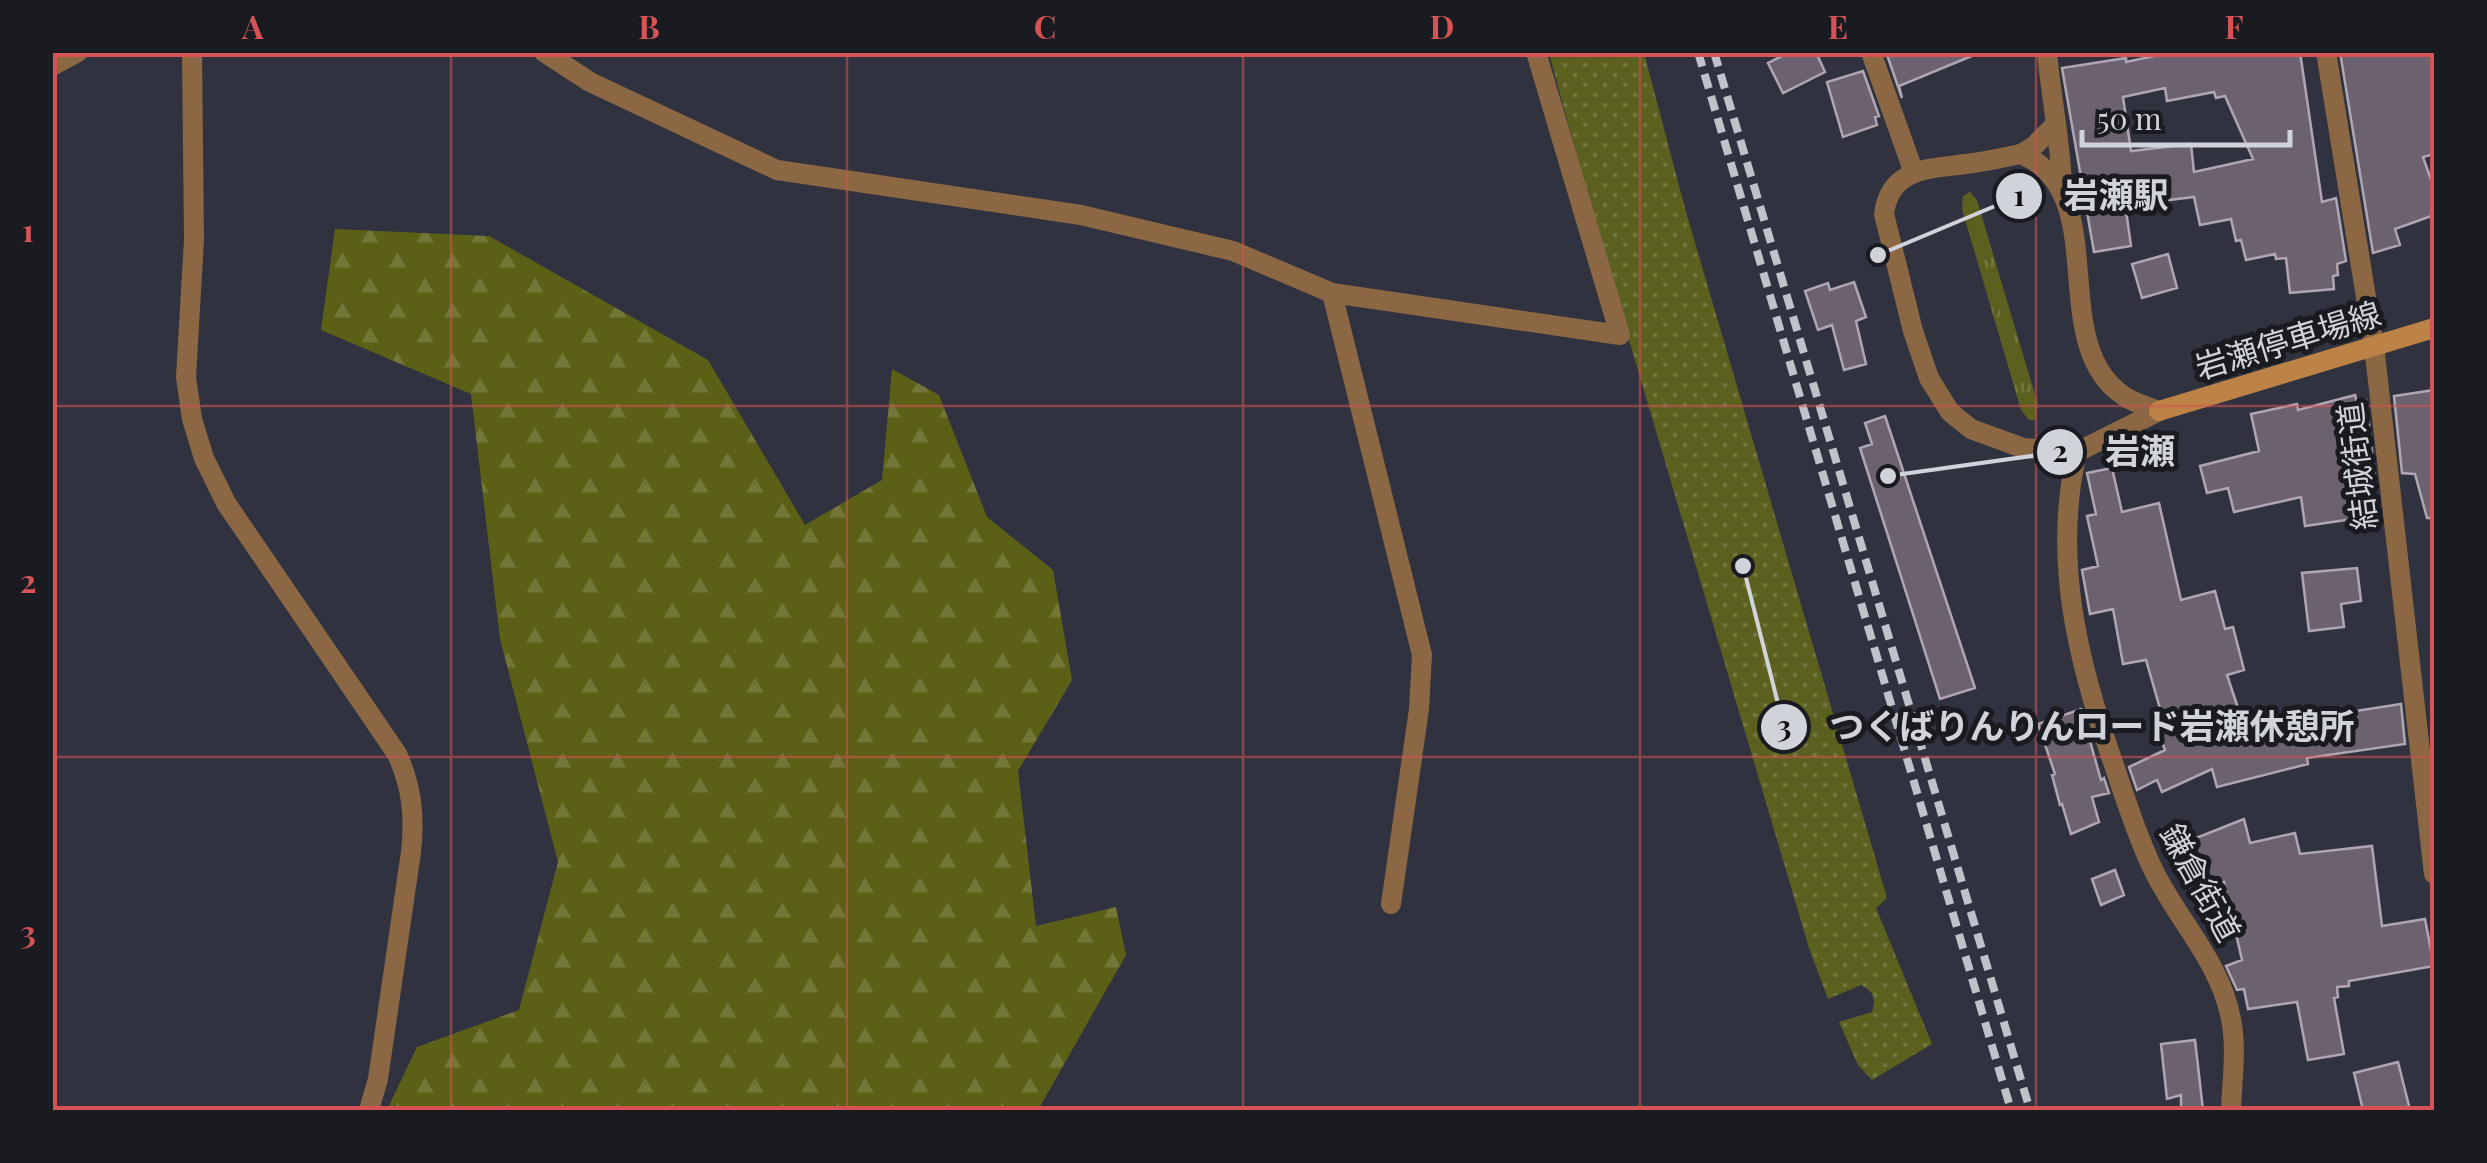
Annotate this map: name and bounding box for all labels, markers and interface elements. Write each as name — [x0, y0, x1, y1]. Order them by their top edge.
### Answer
text: A — [241, 4, 264, 47]
text: B — [638, 4, 660, 47]
text: C — [1034, 4, 1056, 47]
text: D — [1430, 4, 1454, 47]
text: E — [1828, 4, 1848, 47]
text: F — [2225, 4, 2244, 47]
scale bar — [2082, 85, 2290, 147]
text: 50 m — [2097, 98, 2162, 138]
callout: 岩瀬駅 — [1994, 163, 2189, 228]
text: 岩瀬駅 — [2063, 170, 2169, 217]
text: 1 — [2013, 174, 2025, 214]
text: 1 — [22, 207, 34, 250]
street label: 岩瀬停車場線 — [2189, 290, 2385, 387]
street label: 結城街道 — [2326, 400, 2385, 532]
callout: 岩瀬 — [2035, 419, 2195, 484]
text: 岩瀬 — [2105, 426, 2175, 473]
text: 2 — [2052, 430, 2068, 470]
text: 2 — [20, 558, 36, 601]
callout: つくばりんりんロード岩瀬休憩所 — [1759, 694, 2374, 759]
text: つくばりんりんロード岩瀬休憩所 — [1829, 701, 2355, 748]
text: 3 — [1777, 705, 1791, 745]
street label: 鎌倉街道 — [2152, 815, 2252, 948]
text: 3 — [20, 909, 36, 952]

